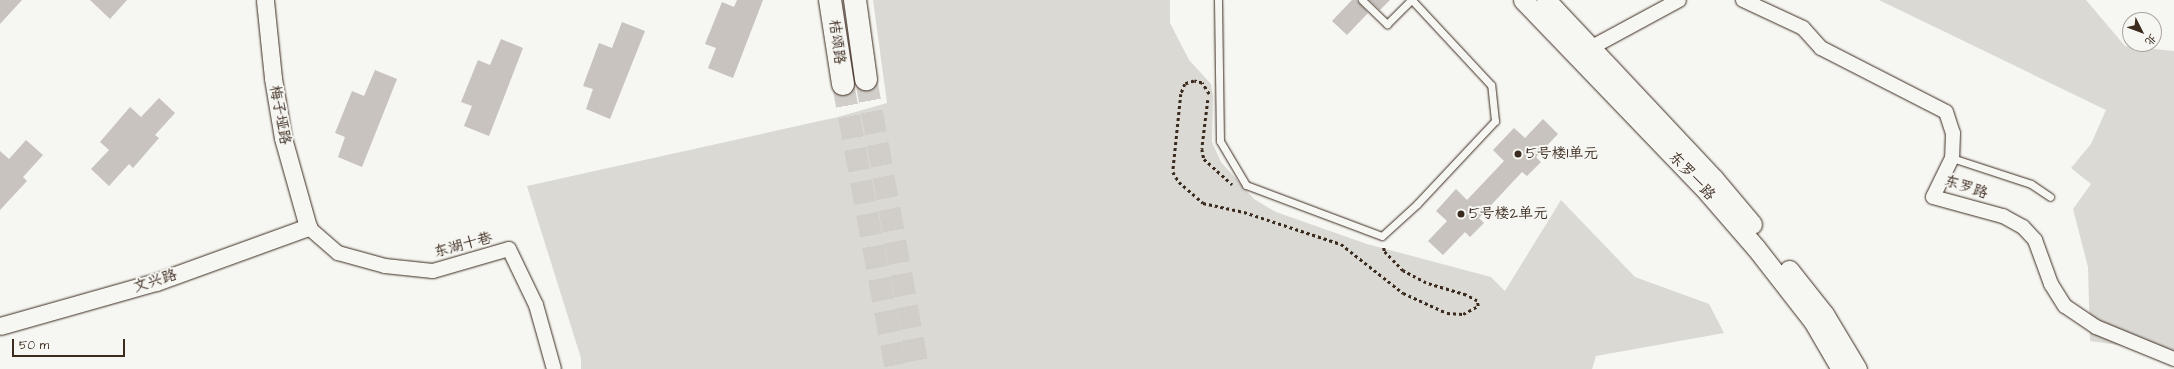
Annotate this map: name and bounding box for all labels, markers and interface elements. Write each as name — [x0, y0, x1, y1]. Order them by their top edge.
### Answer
north arrow — [2122, 12, 2162, 52]
street label: 桔颂路 — [825, 18, 849, 66]
text: 北 — [2141, 31, 2160, 49]
street label: 梅子垭路 — [265, 84, 295, 146]
place label: 5号楼1单元 — [1526, 145, 1599, 163]
street label: 东罗一路 — [1665, 148, 1719, 204]
marker: 5号楼1单元 — [1513, 149, 1523, 159]
street label: 东罗路 — [1942, 171, 1990, 203]
place label: 5号楼2单元 — [1469, 205, 1548, 223]
marker: 5号楼2单元 — [1456, 209, 1466, 219]
street label: 东湖十巷 — [432, 229, 494, 261]
street label: 文兴路 — [131, 265, 179, 297]
scale bar — [14, 331, 127, 357]
text: 50 m — [19, 337, 49, 354]

